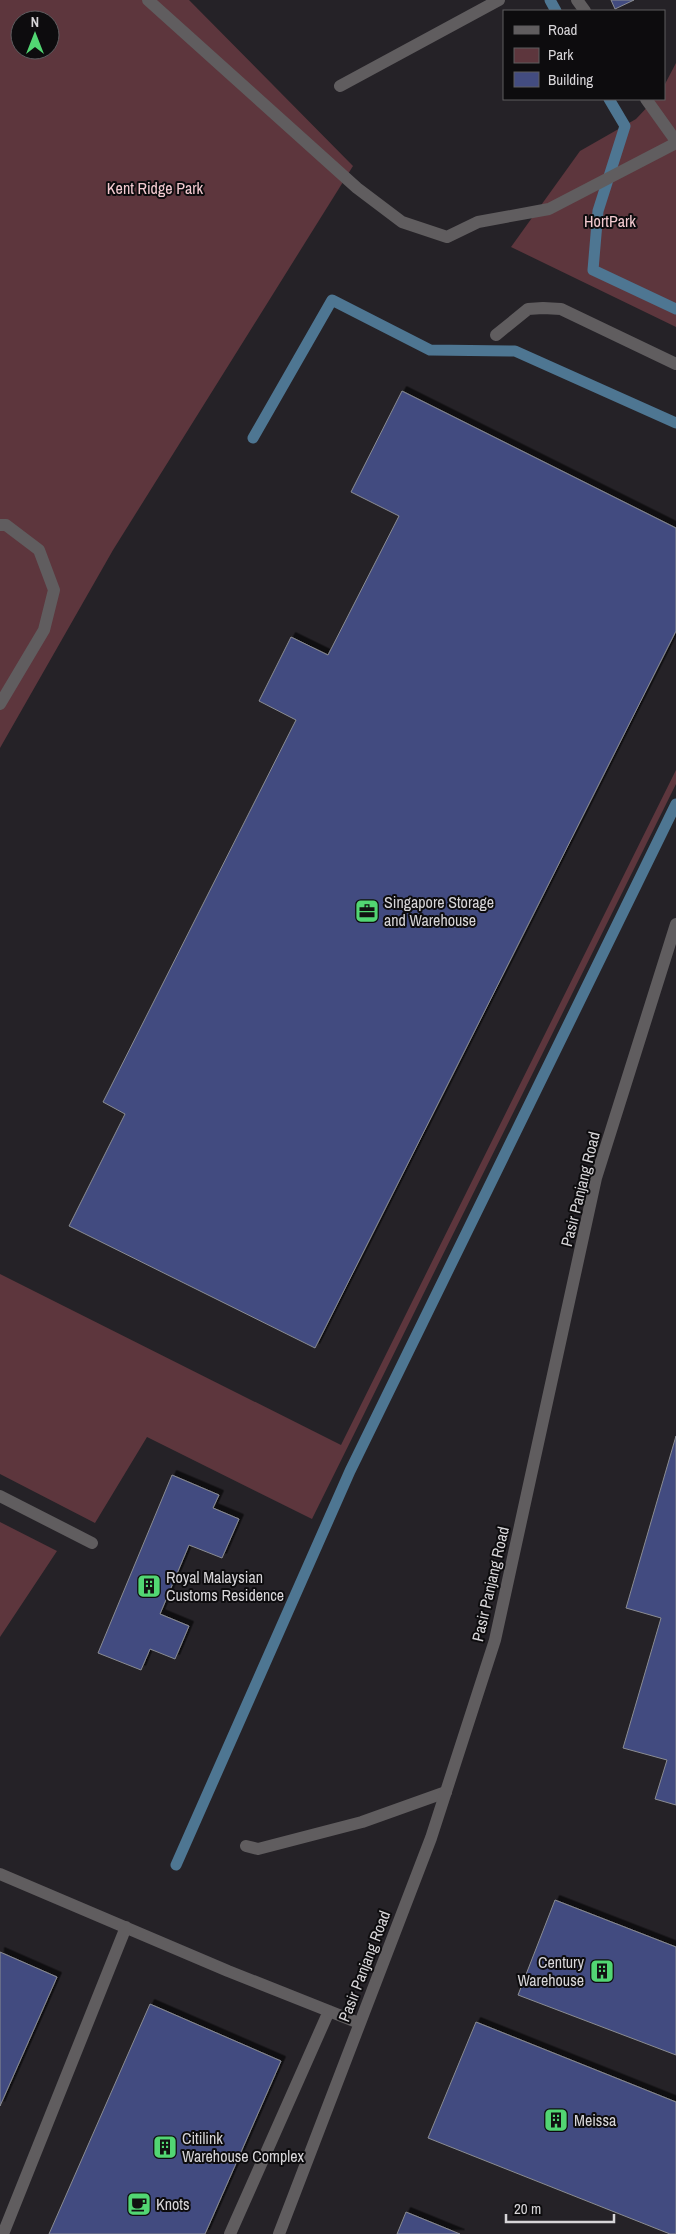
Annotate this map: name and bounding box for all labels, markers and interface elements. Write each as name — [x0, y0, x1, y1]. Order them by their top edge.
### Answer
north arrow — [10, 10, 60, 60]
legend — [503, 10, 666, 100]
text: N — [31, 13, 39, 31]
text: Road — [548, 19, 577, 40]
text: Park — [548, 44, 574, 65]
text: Building — [548, 69, 593, 90]
park label: Kent Ridge Park — [107, 177, 204, 199]
park label: HortPark — [584, 210, 636, 232]
place label: Singapore Storage and Warehouse — [384, 891, 494, 931]
office icon: Singapore Storage and Warehouse — [354, 898, 380, 924]
street label: Pasir Panjang Road — [555, 1129, 605, 1249]
street label: Pasir Panjang Road — [466, 1524, 514, 1644]
place label: Royal Malaysian Customs Residence — [166, 1566, 284, 1606]
building icon: Royal Malaysian Customs Residence — [136, 1573, 162, 1599]
street label: Pasir Panjang Road — [333, 1907, 395, 2025]
place label: Century Warehouse — [517, 1951, 584, 1991]
building icon: Century Warehouse — [589, 1958, 615, 1984]
building icon: Meissa — [543, 2107, 569, 2133]
place label: Meissa — [574, 2109, 617, 2131]
place label: Citilink Warehouse Complex — [182, 2127, 304, 2167]
building icon: Citilink Warehouse Complex — [152, 2134, 178, 2160]
cafe icon: Knots — [126, 2191, 152, 2217]
scale bar — [506, 2192, 614, 2224]
place label: Knots — [156, 2193, 190, 2215]
text: 20 m — [514, 2198, 541, 2219]

